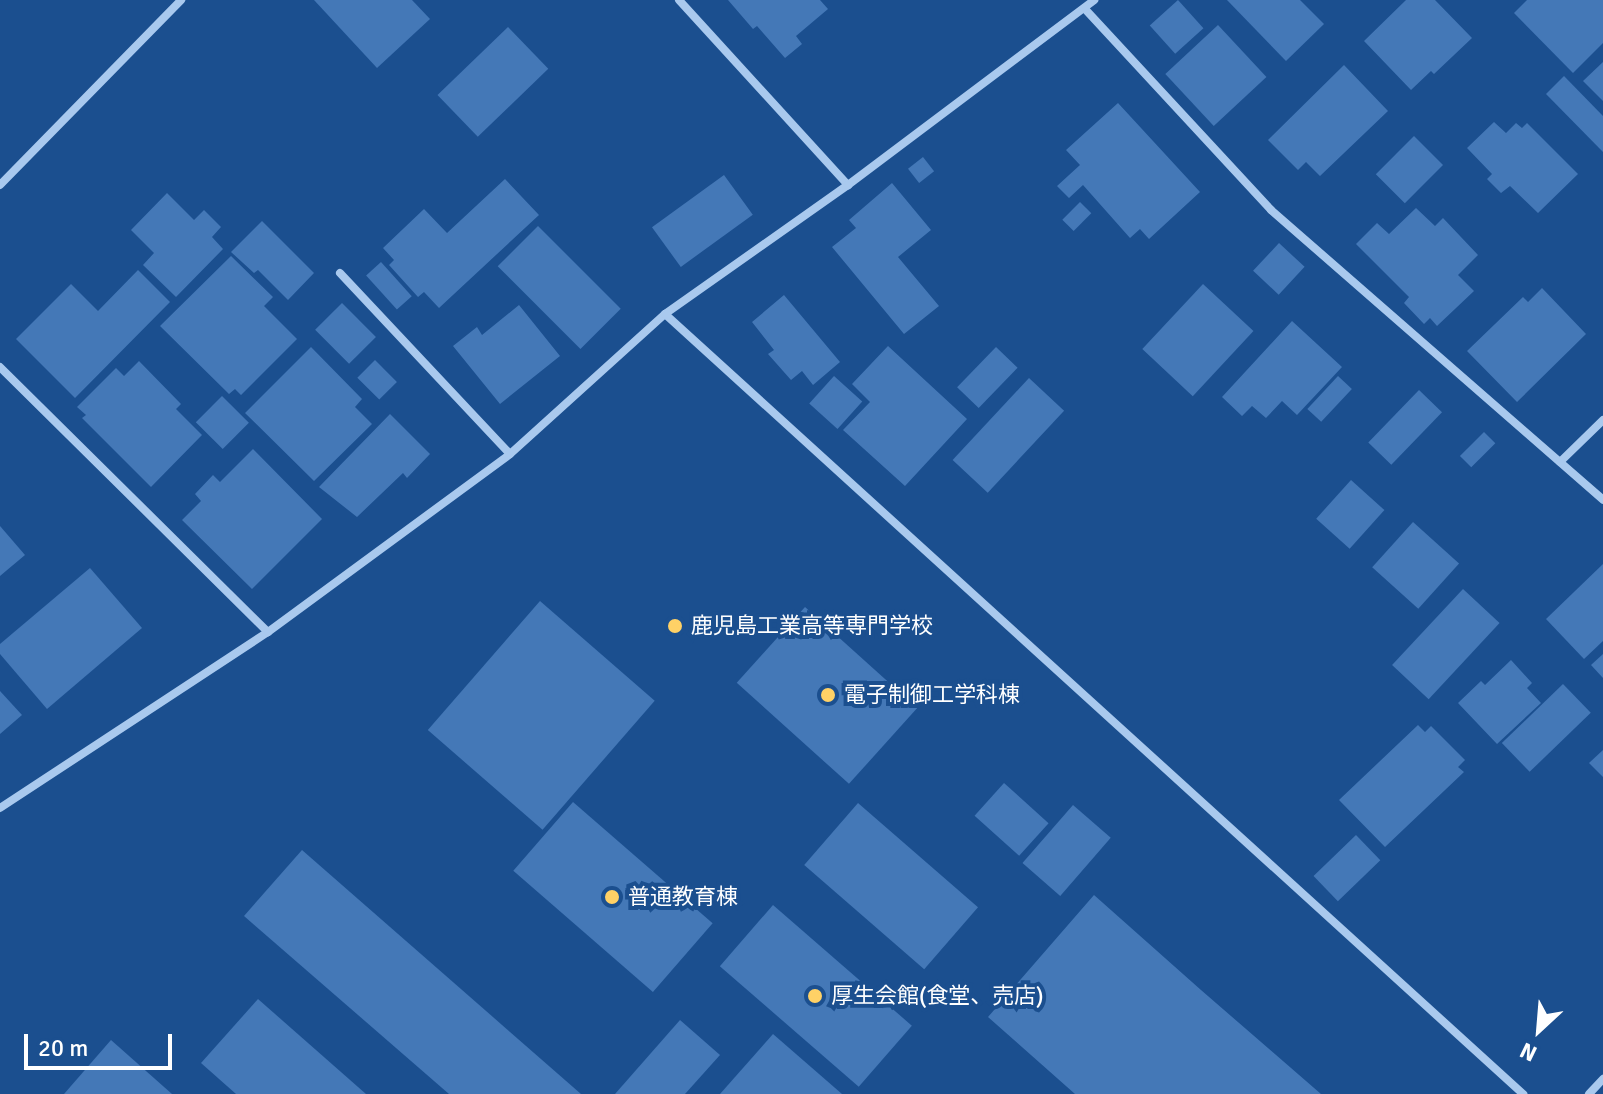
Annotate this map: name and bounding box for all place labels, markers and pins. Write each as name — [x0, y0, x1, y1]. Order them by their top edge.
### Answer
place label: 鹿児島工業高等専門学校 — [691, 613, 933, 639]
marker: 鹿児島工業高等専門学校 — [666, 617, 684, 635]
place label: 電子制御工学科棟 — [844, 682, 1020, 708]
marker: 電子制御工学科棟 — [819, 686, 837, 704]
place label: 普通教育棟 — [628, 884, 738, 910]
marker: 普通教育棟 — [603, 888, 621, 906]
place label: 厚生会館(食堂、売店) — [831, 983, 1044, 1009]
marker: 厚生会館(食堂、売店) — [806, 987, 824, 1005]

